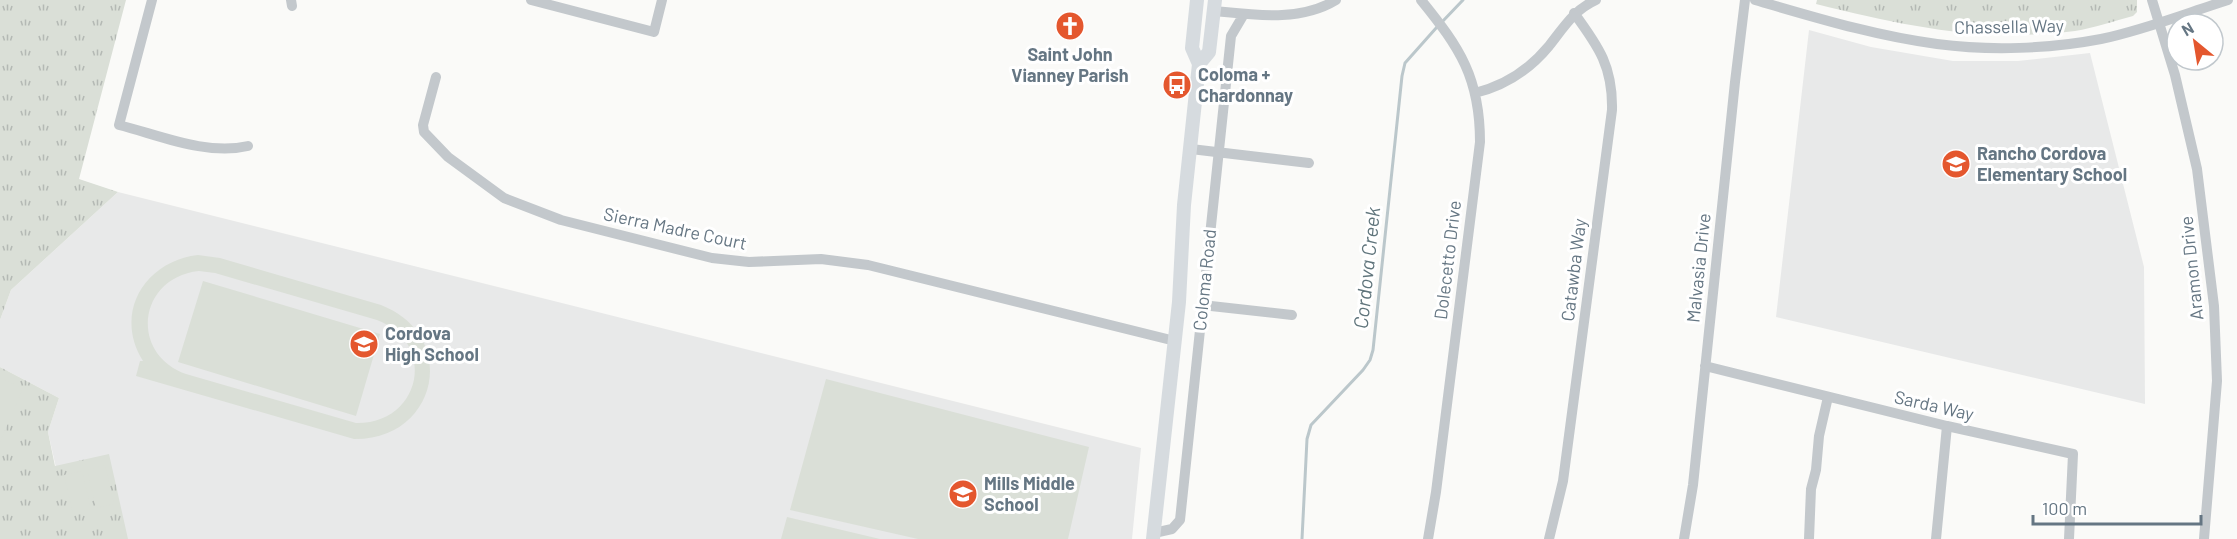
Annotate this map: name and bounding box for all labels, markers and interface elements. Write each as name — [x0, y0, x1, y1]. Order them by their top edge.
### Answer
church icon: Saint John Vianney Parish — [1054, 10, 1086, 42]
north arrow — [2165, 12, 2225, 72]
street label: Chassella Way — [1954, 14, 2064, 38]
text: N — [2178, 18, 2197, 39]
place label: Saint John Vianney Parish — [1011, 43, 1129, 86]
place label: Coloma + Chardonnay — [1198, 63, 1293, 106]
bus stop icon: Coloma + Chardonnay — [1161, 69, 1193, 101]
place label: Rancho Cordova Elementary School — [1977, 142, 2127, 185]
school or university icon: Rancho Cordova Elementary School — [1940, 148, 1972, 180]
street label: Dolecetto Drive — [1429, 199, 1465, 321]
street label: Sierra Madre Court — [602, 202, 749, 254]
water label: Cordova Creek — [1348, 205, 1384, 330]
street label: Malvasia Drive — [1681, 212, 1715, 324]
street label: Aramon Drive — [2175, 215, 2207, 321]
street label: Catawba Way — [1556, 217, 1590, 323]
street label: Coloma Road — [1188, 228, 1220, 332]
place label: Cordova High School — [385, 322, 479, 365]
school or university icon: Cordova High School — [348, 328, 380, 360]
street label: Sarda Way — [1892, 385, 1976, 425]
place label: Mills Middle School — [984, 472, 1075, 515]
school or university icon: Mills Middle School — [947, 478, 979, 510]
scale bar — [2033, 488, 2201, 526]
text: 100 m — [2042, 497, 2087, 519]

